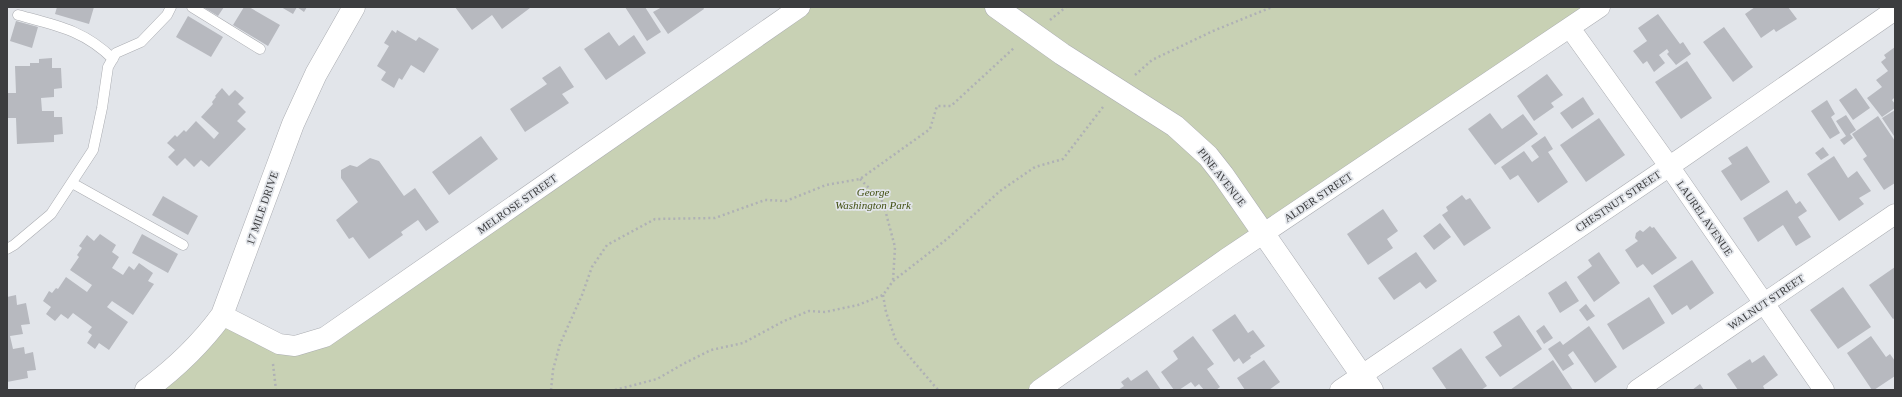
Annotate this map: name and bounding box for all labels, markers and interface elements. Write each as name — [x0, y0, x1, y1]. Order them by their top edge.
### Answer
street label: PINE AVENUE — [1196, 146, 1249, 209]
street label: CHESTNUT STREET — [1573, 168, 1663, 234]
street label: 17 MILE DRIVE — [244, 169, 280, 246]
street label: ALDER STREET — [1282, 170, 1355, 224]
street label: MELROSE STREET — [475, 172, 559, 236]
street label: LAUREL AVENUE — [1675, 178, 1736, 258]
park label: George Washington Park — [835, 186, 912, 211]
street label: WALNUT STREET — [1726, 272, 1807, 332]

